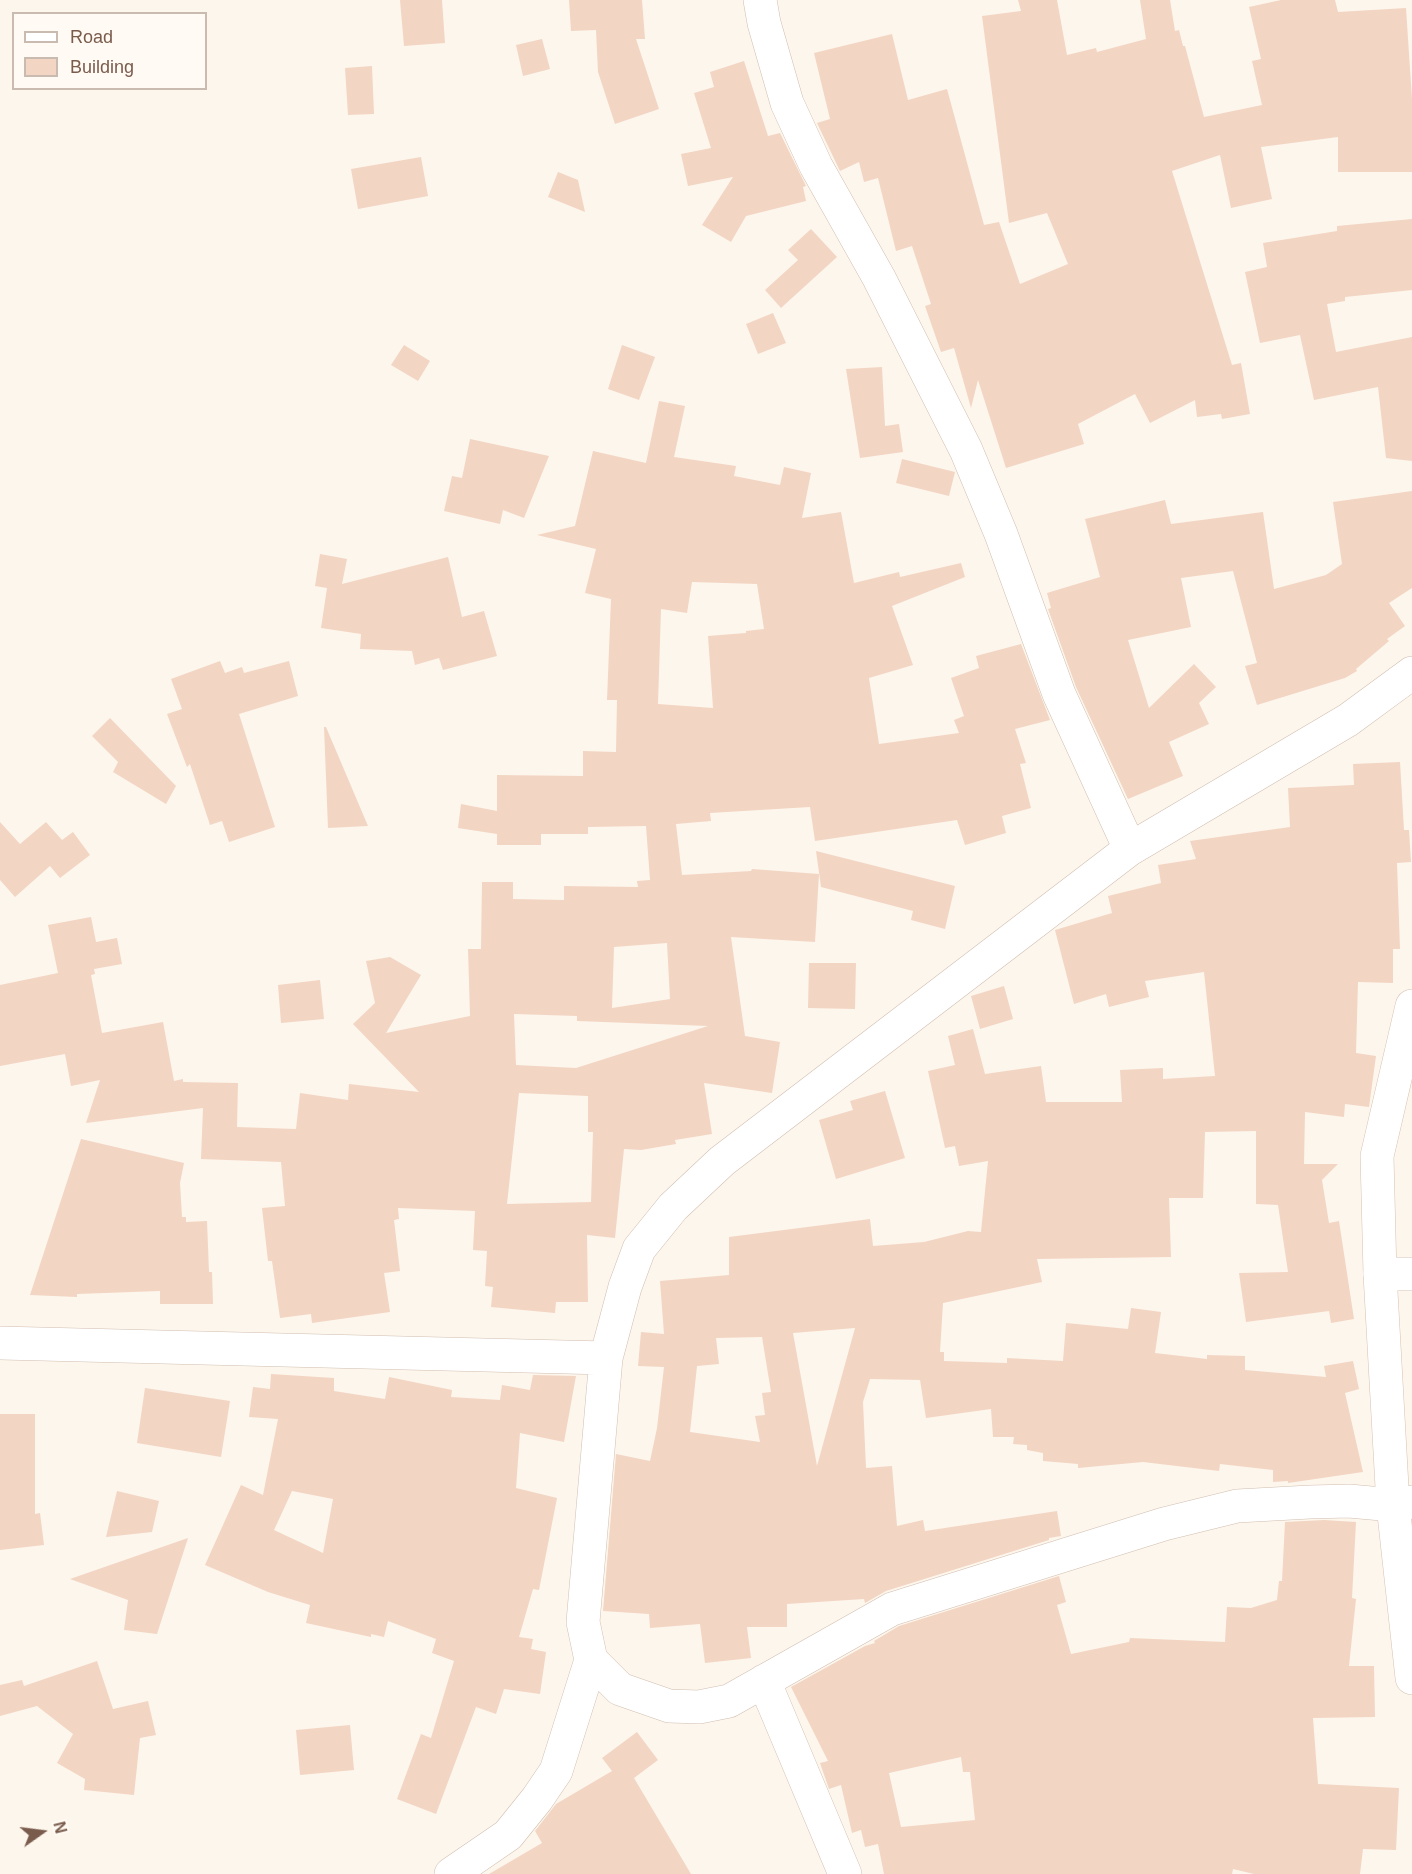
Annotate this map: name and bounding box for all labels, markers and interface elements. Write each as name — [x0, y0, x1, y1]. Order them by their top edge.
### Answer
legend — [12, 12, 207, 90]
text: Road — [70, 27, 113, 47]
text: Building — [70, 57, 134, 77]
north arrow — [12, 1802, 72, 1862]
text: N — [50, 1820, 70, 1835]

